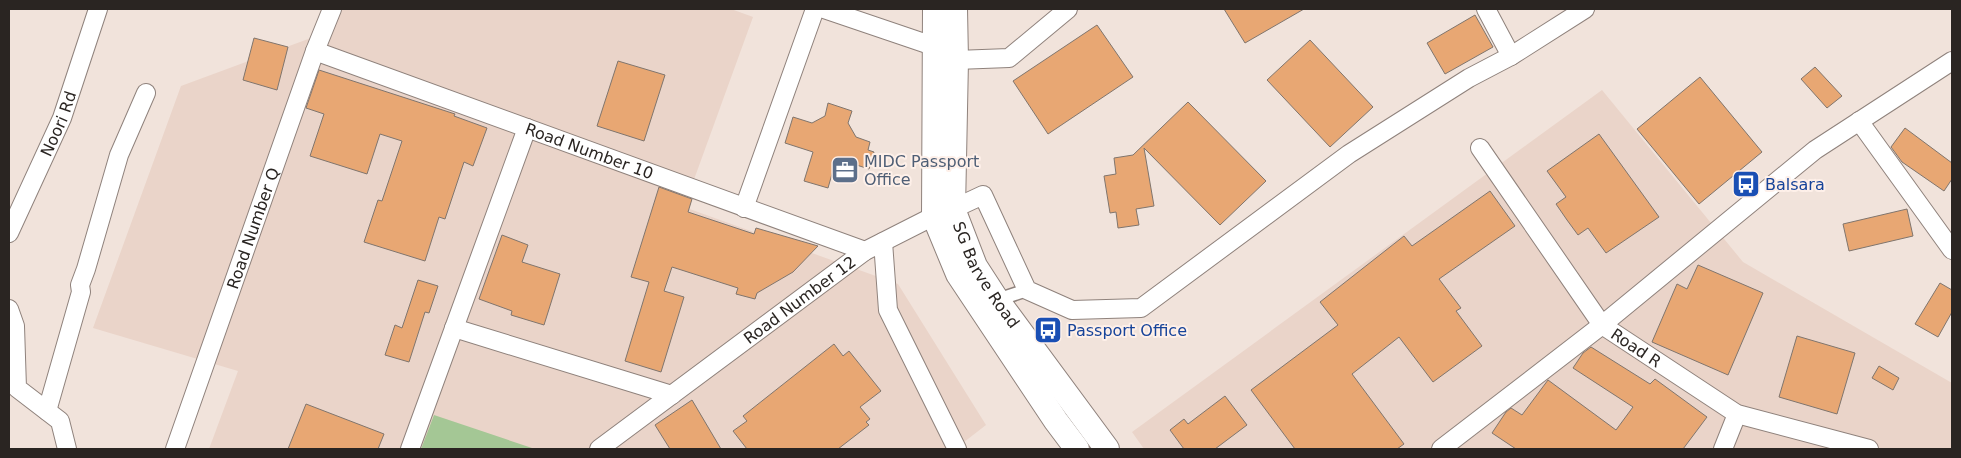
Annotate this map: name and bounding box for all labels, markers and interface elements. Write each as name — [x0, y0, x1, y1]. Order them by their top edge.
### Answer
street label: Noori Rd — [36, 89, 80, 159]
street label: Road Number 10 — [523, 119, 656, 183]
place label: MIDC Passport Office — [864, 152, 979, 189]
office icon: MIDC Passport Office — [830, 155, 860, 185]
street label: Road Number Q — [223, 165, 283, 291]
bus stop icon: Balsara — [1731, 169, 1761, 199]
place label: Balsara — [1765, 175, 1825, 194]
street label: SG Barve Road — [949, 219, 1024, 332]
street label: Road Number 12 — [740, 252, 859, 348]
bus stop icon: Passport Office — [1033, 315, 1063, 345]
place label: Passport Office — [1067, 321, 1187, 340]
street label: Road R — [1607, 324, 1665, 371]

